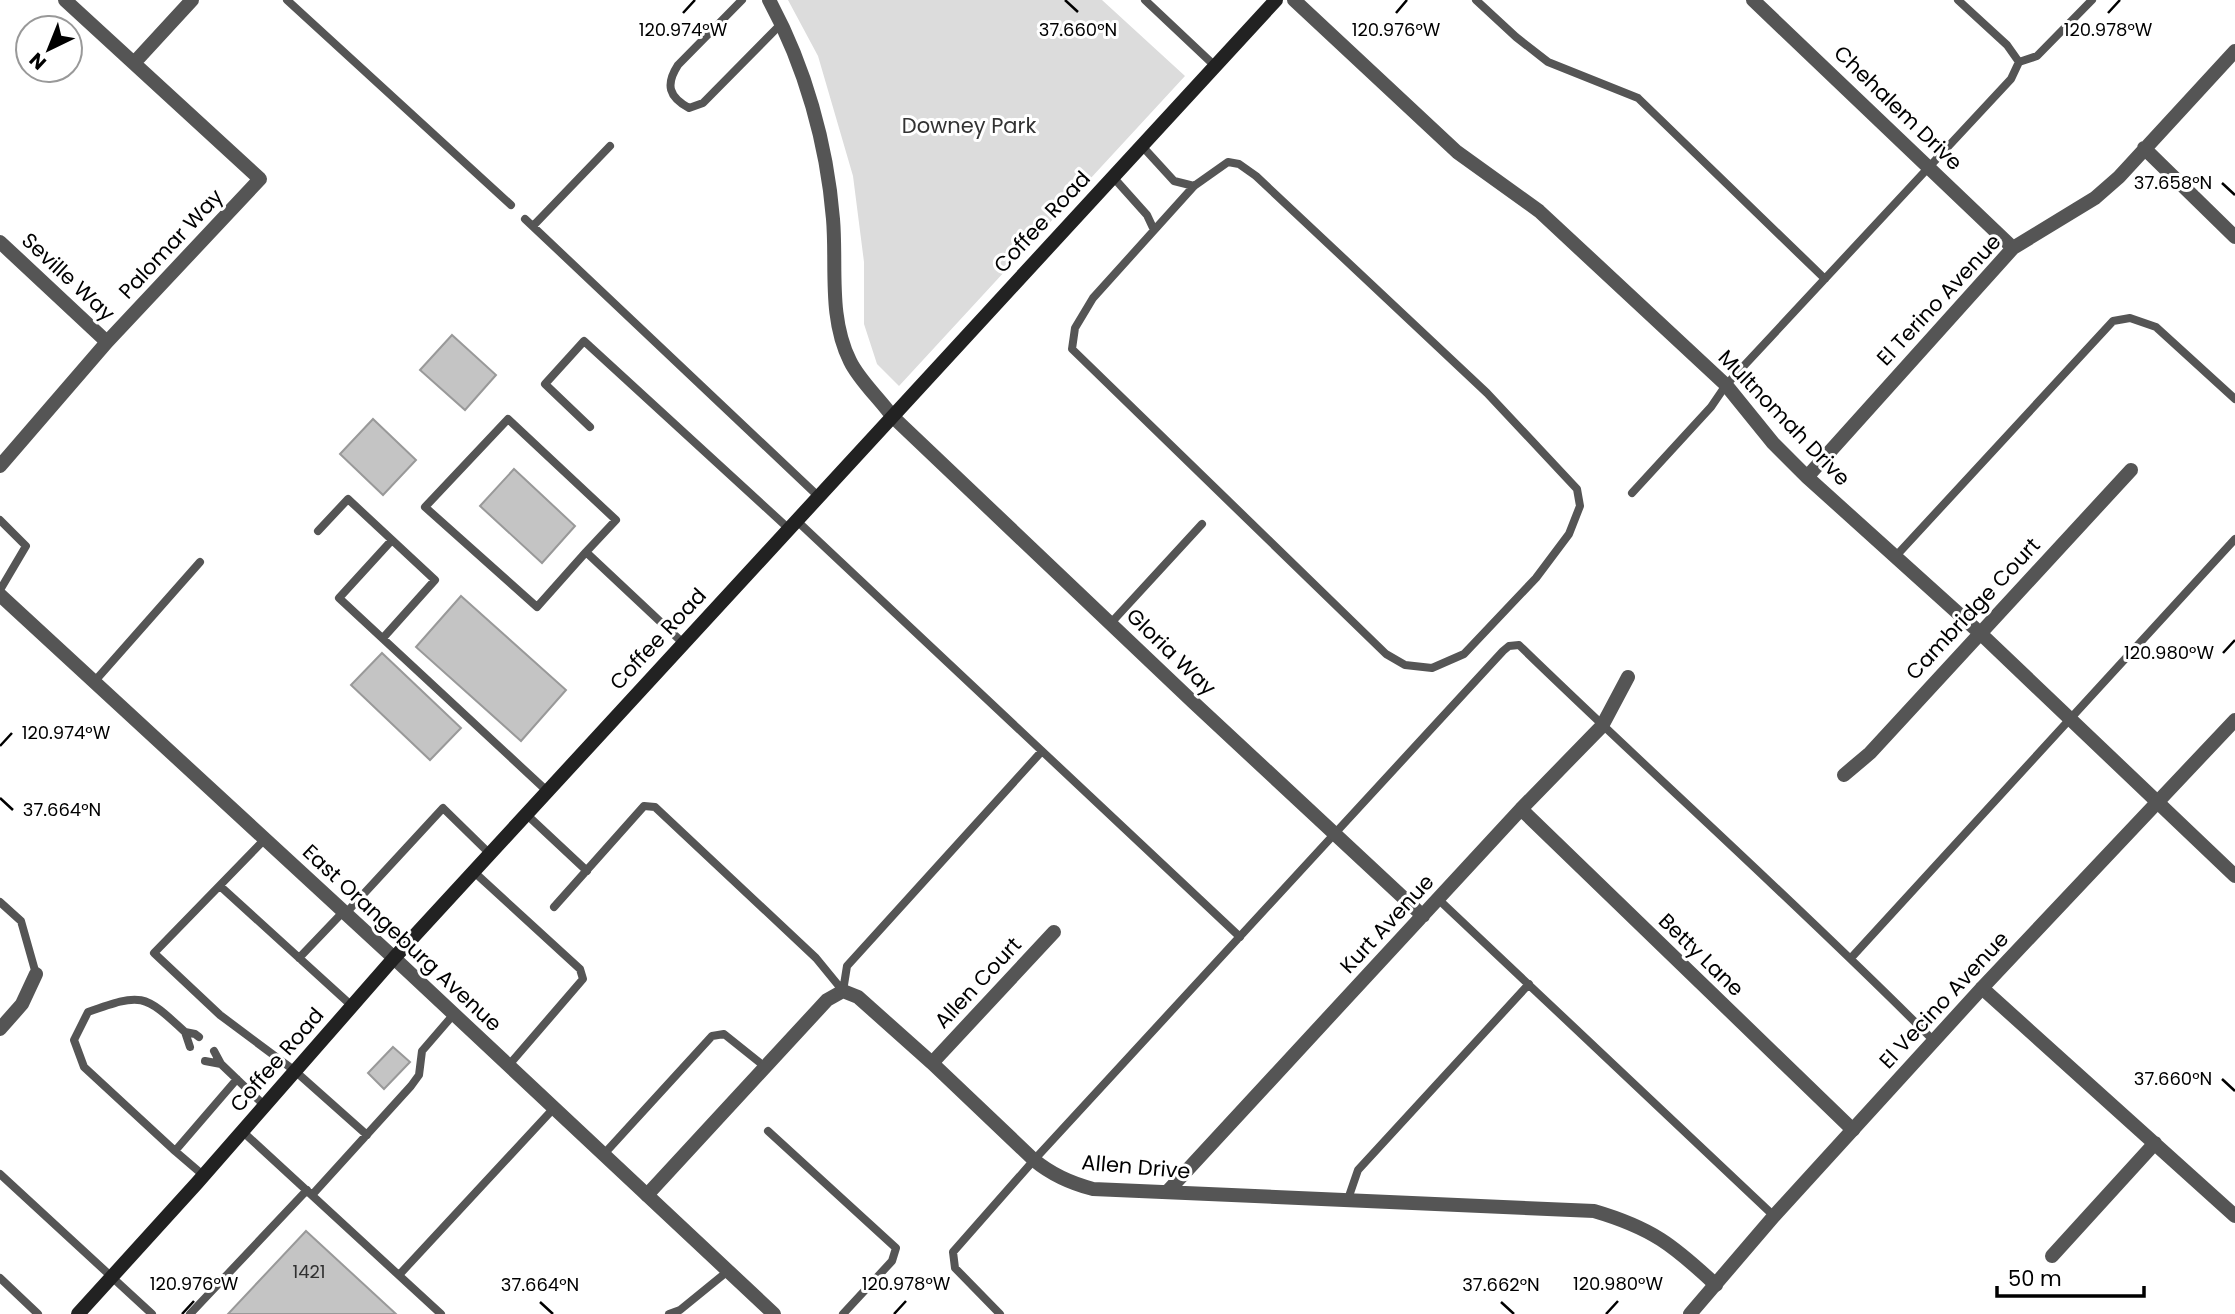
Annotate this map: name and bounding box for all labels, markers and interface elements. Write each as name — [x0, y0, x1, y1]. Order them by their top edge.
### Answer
north arrow — [14, 14, 84, 84]
text: 120.974°W — [639, 17, 728, 42]
text: 37.660°N — [1039, 17, 1117, 42]
text: 120.976°W — [1352, 17, 1441, 42]
text: 120.978°W — [2064, 17, 2153, 42]
street label: Chehalem Drive — [1828, 39, 1969, 177]
text: N — [23, 46, 52, 76]
park label: Downey Park — [902, 111, 1036, 140]
street label: Coffee Road — [987, 164, 1096, 279]
text: 37.658°N — [2134, 170, 2212, 195]
street label: Palomar Way — [112, 182, 229, 305]
street label: Seville Way — [15, 226, 121, 328]
street label: El Terino Avenue — [1870, 228, 2007, 372]
street label: Multnomah Drive — [1712, 343, 1857, 492]
street label: Cambridge Court — [1899, 531, 2046, 686]
street label: Coffee Road — [603, 581, 712, 696]
street label: Gloria Way — [1120, 602, 1223, 702]
text: 120.980°W — [2124, 640, 2214, 665]
text: 120.974°W — [22, 720, 111, 745]
text: 37.664°N — [23, 797, 101, 822]
street label: East Orangeburg Avenue — [296, 838, 508, 1038]
street label: Kurt Avenue — [1333, 868, 1440, 980]
street label: Betty Lane — [1652, 907, 1750, 1003]
street label: El Vecino Avenue — [1872, 925, 2015, 1075]
street label: Allen Court — [928, 931, 1027, 1035]
street label: Coffee Road — [223, 1001, 330, 1118]
text: 37.660°N — [2134, 1066, 2212, 1091]
street label: Allen Drive — [1080, 1147, 1192, 1186]
scale bar — [1997, 1254, 2144, 1298]
house number: 1421 — [292, 1259, 326, 1284]
text: 50 m — [2008, 1264, 2062, 1293]
text: 120.976°W — [150, 1271, 239, 1296]
text: 120.978°W — [862, 1271, 951, 1296]
text: 120.980°W — [1573, 1271, 1663, 1296]
text: 37.664°N — [501, 1272, 579, 1297]
text: 37.662°N — [1462, 1272, 1540, 1297]

